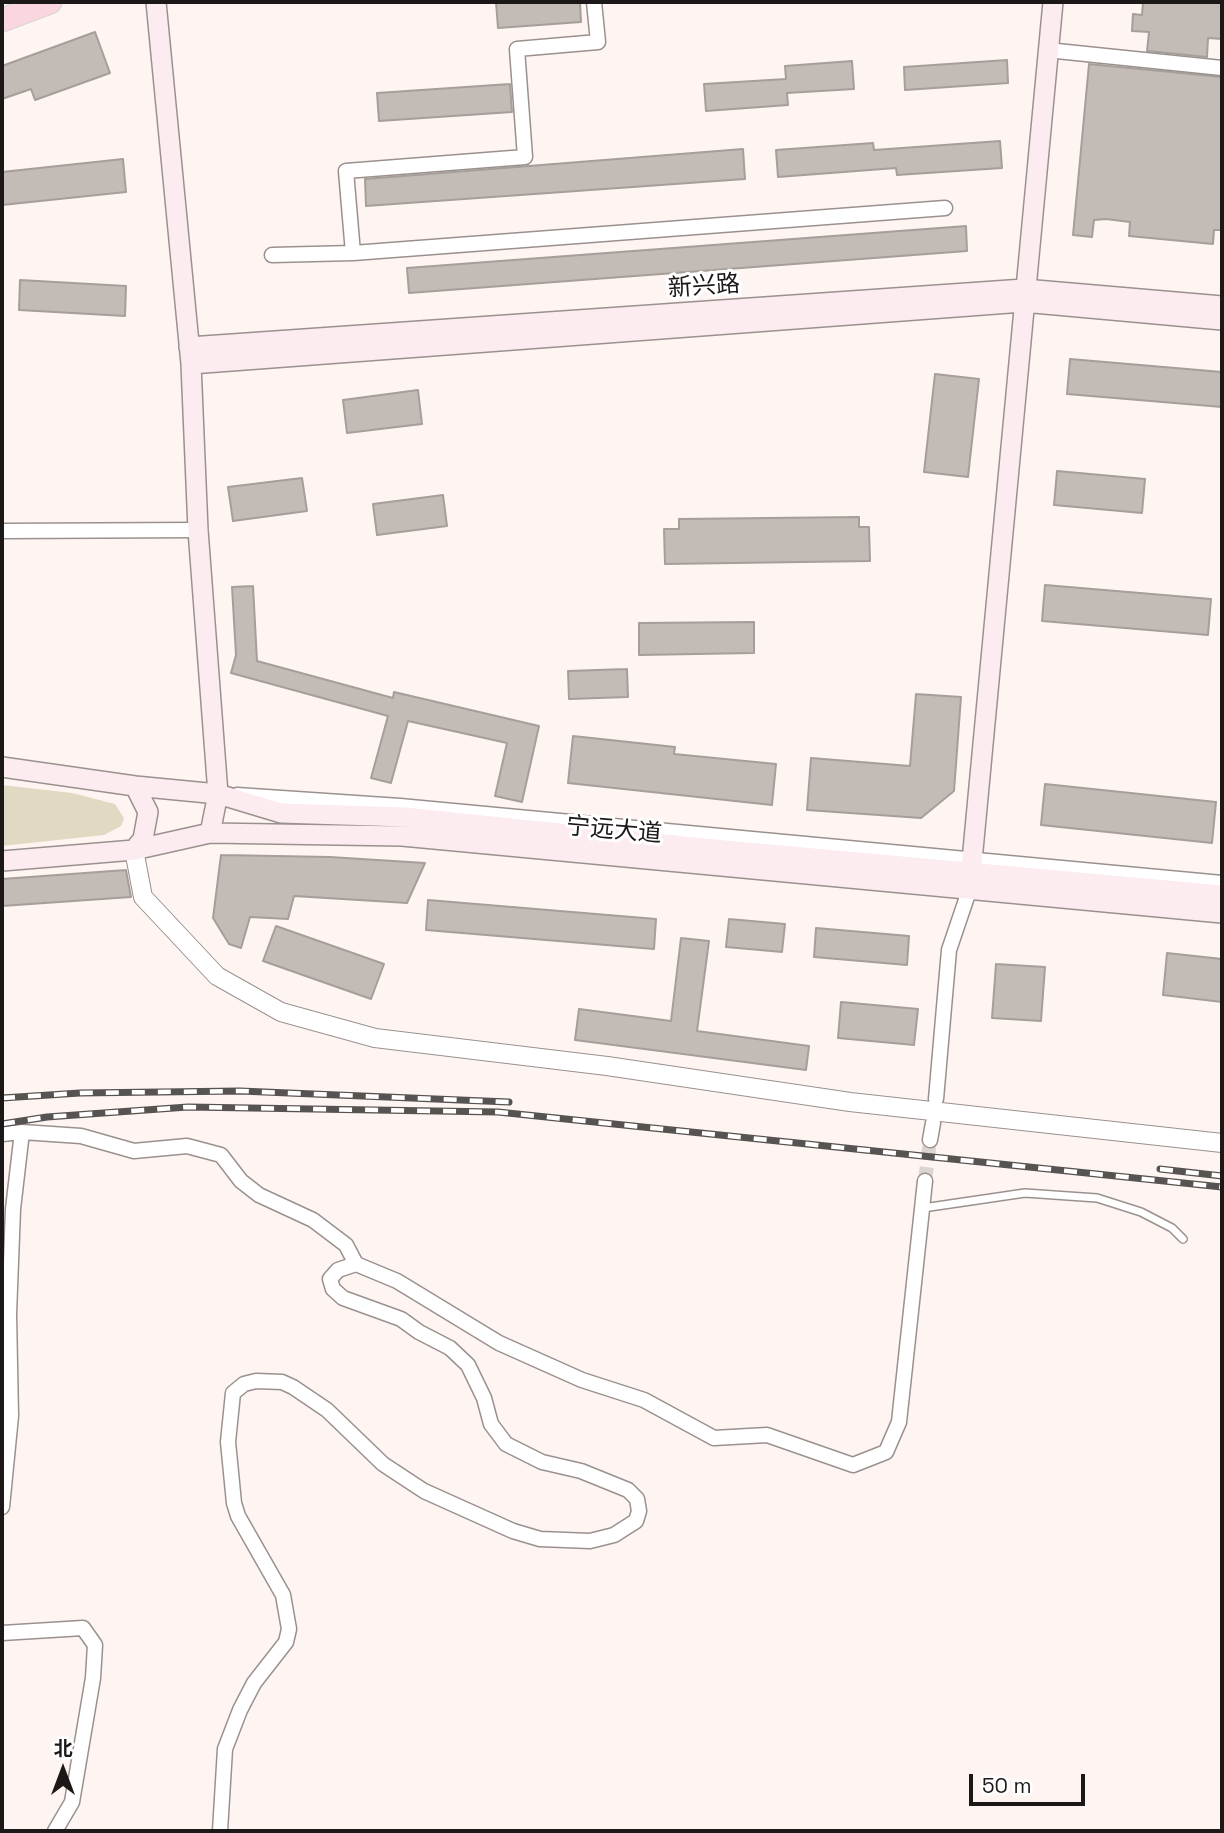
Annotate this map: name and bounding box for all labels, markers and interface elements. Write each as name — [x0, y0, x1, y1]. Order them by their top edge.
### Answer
street label: 新兴路 — [667, 270, 741, 304]
street label: 宁远大道 — [565, 812, 663, 850]
north arrow — [28, 1735, 98, 1805]
text: 北 — [53, 1736, 73, 1761]
scale bar — [972, 1759, 1088, 1803]
text: 50 m — [982, 1772, 1032, 1799]

